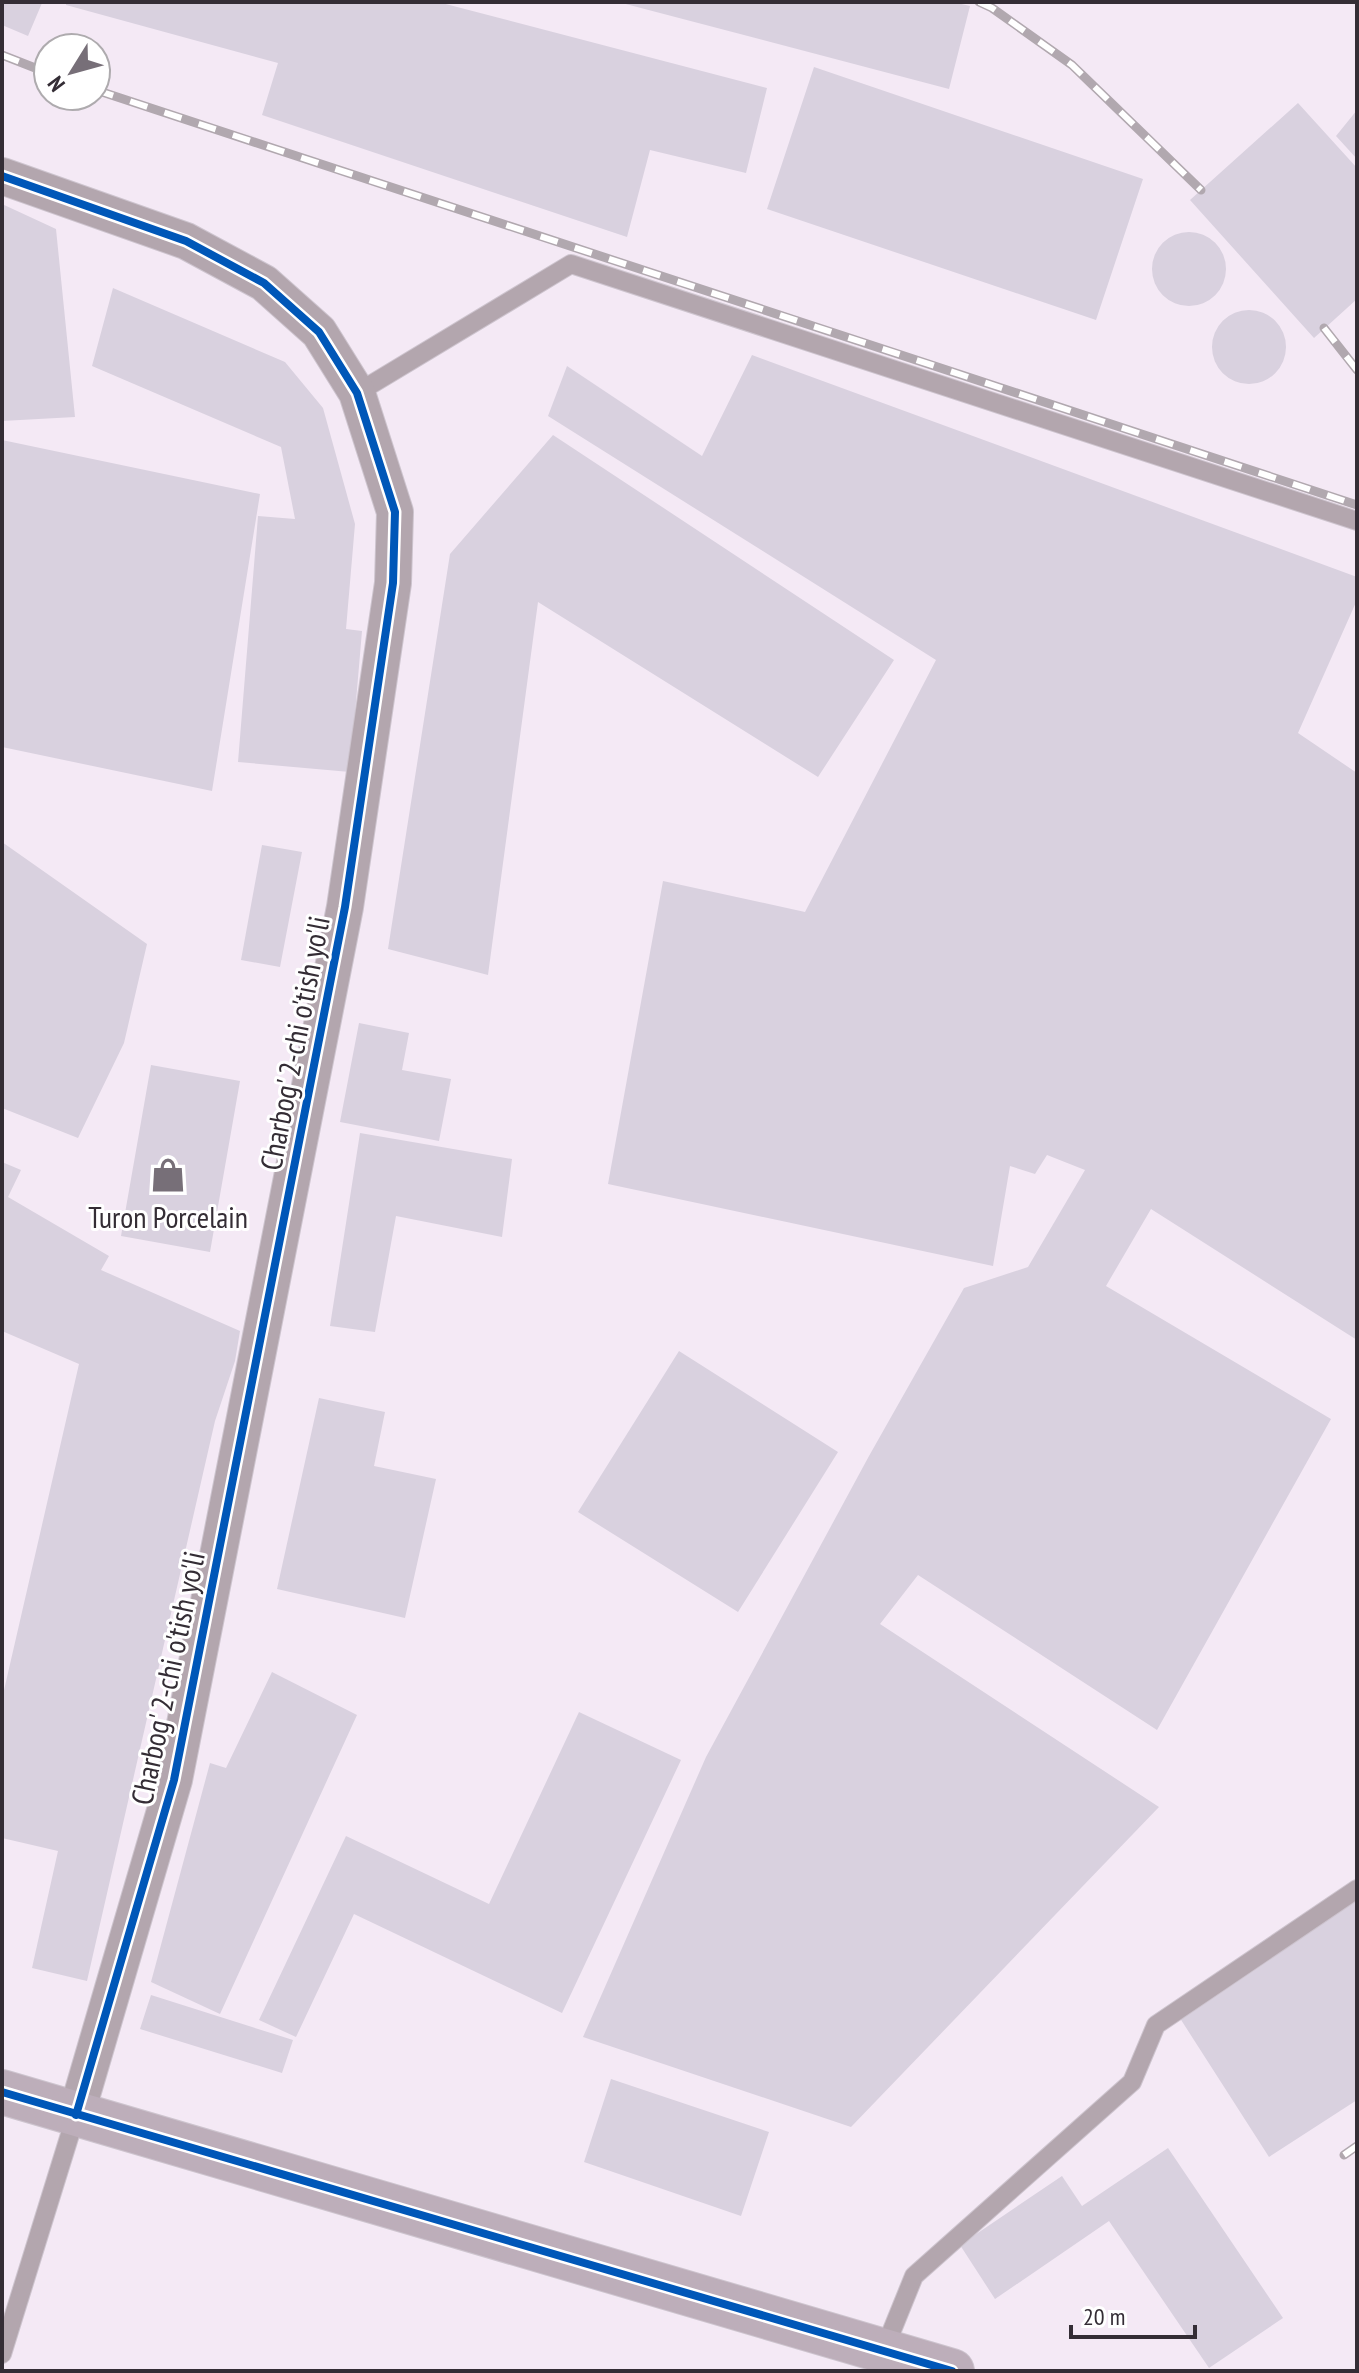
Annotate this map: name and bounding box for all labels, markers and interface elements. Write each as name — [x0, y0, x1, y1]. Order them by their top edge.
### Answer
north arrow — [32, 32, 112, 112]
text: N — [41, 71, 71, 97]
street label: Charbog' 2-chi o'tish yo'li — [250, 913, 338, 1173]
shop icon: Turon Porcelain — [149, 1156, 187, 1194]
place label: Turon Porcelain — [88, 1197, 248, 1236]
street label: Charbog' 2-chi o'tish yo'li — [121, 1548, 213, 1808]
scale bar — [1071, 2289, 1195, 2339]
text: 20 m — [1083, 2301, 1125, 2332]

